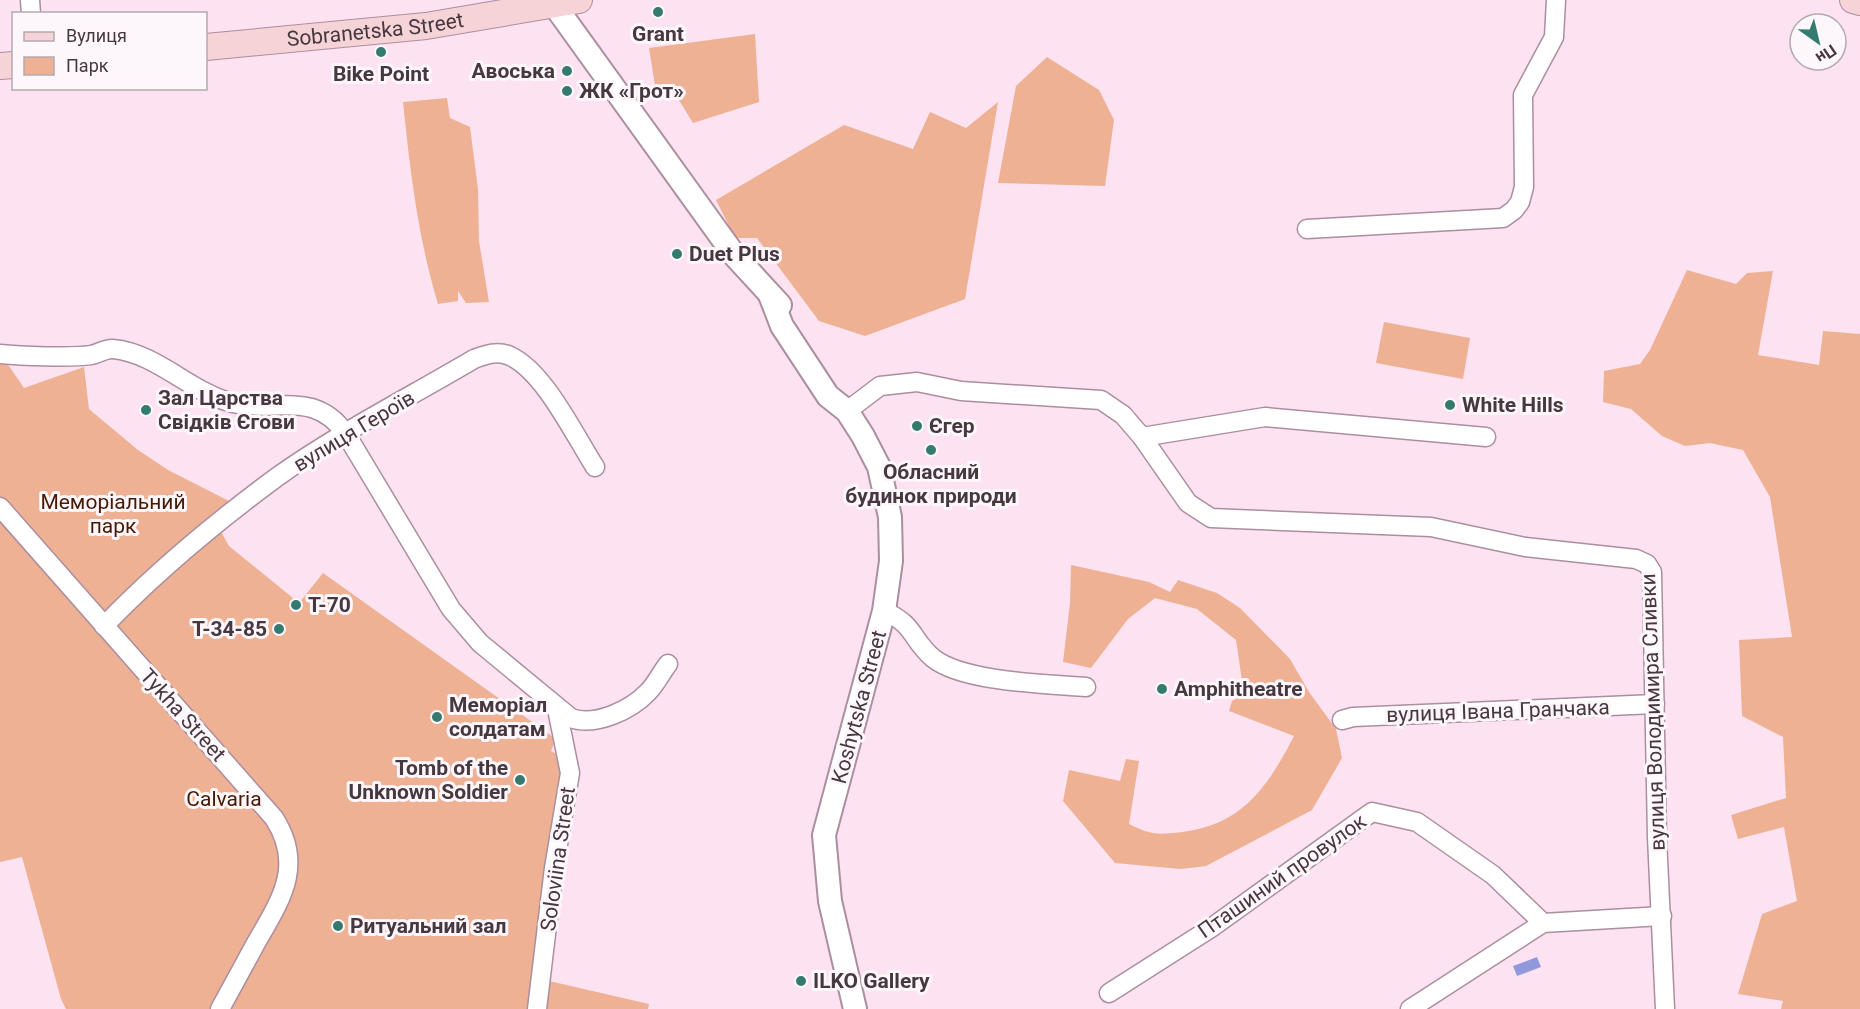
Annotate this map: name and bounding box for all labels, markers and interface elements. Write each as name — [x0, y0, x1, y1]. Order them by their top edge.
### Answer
marker: Grant — [651, 5, 665, 19]
street label: Sobranetska Street — [286, 8, 465, 51]
legend — [12, 12, 207, 90]
north arrow — [1788, 12, 1848, 72]
place label: Grant — [632, 22, 684, 46]
text: Вулиця — [66, 25, 127, 46]
text: Пн — [1812, 40, 1840, 68]
marker: Bike Point — [374, 45, 388, 59]
text: Парк — [66, 55, 109, 76]
place label: Авоська — [471, 59, 555, 83]
place label: Bike Point — [333, 62, 429, 86]
marker: Авоська — [560, 64, 574, 78]
place label: ЖК «Грот» — [579, 79, 684, 103]
marker: ЖК «Грот» — [560, 84, 574, 98]
place label: Duet Plus — [689, 242, 780, 266]
marker: Duet Plus — [670, 247, 684, 261]
street label: вулиця Героїв — [289, 385, 419, 477]
place label: Зал Царства Свідків Єгови — [158, 386, 295, 434]
place label: White Hills — [1462, 393, 1564, 417]
marker: White Hills — [1443, 398, 1457, 412]
marker: Зал Царства Свідків Єгови — [139, 403, 153, 417]
place label: Єгер — [929, 414, 975, 438]
marker: Єгер — [910, 419, 924, 433]
marker: Обласний будинок природи — [924, 443, 938, 457]
place label: Обласний будинок природи — [845, 460, 1017, 508]
park label: Меморіальний парк — [40, 490, 186, 538]
street label: вулиця Володимира Сливки — [1636, 573, 1670, 851]
place label: Т-70 — [308, 593, 351, 617]
marker: Т-70 — [289, 598, 303, 612]
place label: Т-34-85 — [192, 617, 267, 641]
marker: Т-34-85 — [272, 622, 286, 636]
street label: Koshytska Street — [827, 628, 891, 786]
street label: Tykha Street — [135, 664, 231, 766]
place label: Amphitheatre — [1174, 677, 1303, 701]
marker: Amphitheatre — [1155, 682, 1169, 696]
place label: Меморіал солдатам — [449, 693, 547, 741]
street label: вулиця Івана Гранчака — [1386, 695, 1610, 727]
marker: Меморіал солдатам — [430, 710, 444, 724]
place label: Tomb of the Unknown Soldier — [348, 756, 508, 804]
marker: Tomb of the Unknown Soldier — [513, 773, 527, 787]
street label: Soloviina Street — [536, 785, 580, 933]
park label: Calvaria — [186, 787, 262, 811]
street label: Пташиний провулок — [1193, 809, 1371, 943]
place label: Ритуальний зал — [350, 914, 506, 938]
marker: Ритуальний зал — [331, 919, 345, 933]
place label: ILKO Gallery — [813, 969, 930, 993]
marker: ILKO Gallery — [794, 974, 808, 988]

